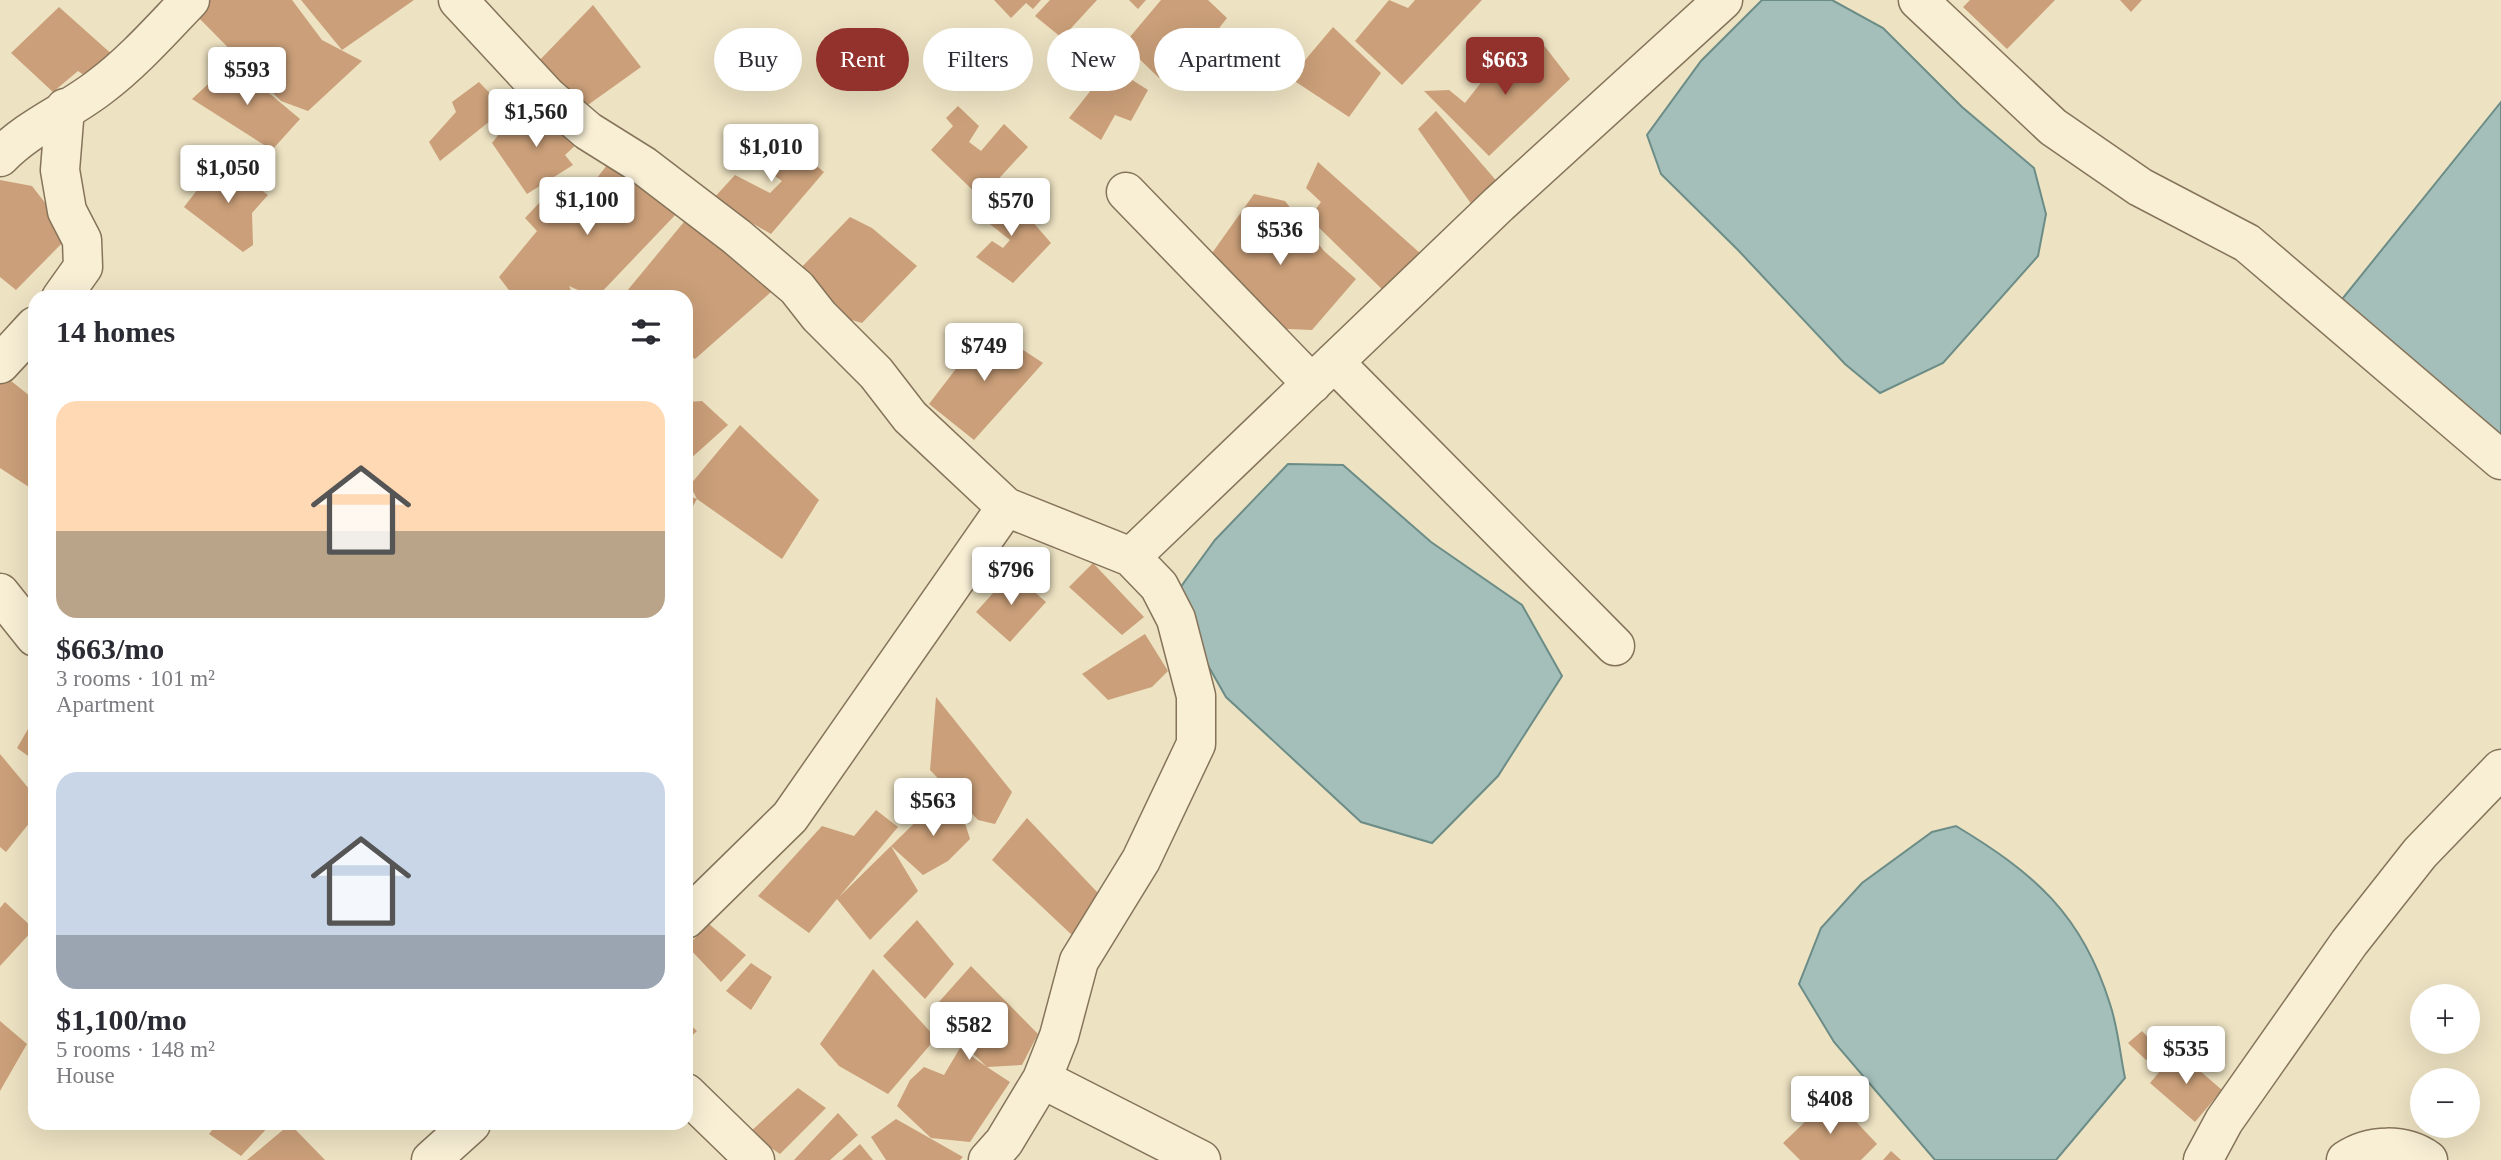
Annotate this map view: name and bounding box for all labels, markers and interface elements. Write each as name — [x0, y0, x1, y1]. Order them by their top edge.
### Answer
chip: Buy — [714, 28, 802, 91]
chip: Rent — [816, 28, 909, 91]
chip: Filters — [923, 28, 1033, 91]
chip: New — [1047, 28, 1140, 91]
chip: Apartment — [1154, 28, 1305, 91]
pin: $663 — [1464, 38, 1546, 97]
text: $663 — [1482, 47, 1528, 72]
pin: $593 — [206, 48, 288, 107]
text: $593 — [224, 57, 270, 82]
pin: $1,560 — [479, 90, 593, 149]
text: $1,560 — [504, 99, 568, 124]
pin: $1,010 — [714, 124, 828, 184]
text: $1,010 — [739, 134, 803, 159]
pin: $1,050 — [171, 146, 285, 205]
text: $1,050 — [196, 155, 260, 180]
pin: $1,100 — [530, 177, 644, 237]
pin: $570 — [970, 178, 1052, 238]
text: $1,100 — [555, 187, 619, 212]
text: $570 — [988, 188, 1034, 213]
pin: $536 — [1239, 208, 1321, 267]
text: $536 — [1257, 217, 1303, 242]
icon: filters — [627, 313, 665, 351]
text: 14 homes — [56, 315, 175, 348]
pin: $749 — [943, 324, 1025, 383]
text: $749 — [961, 333, 1007, 358]
icon: home — [298, 447, 424, 573]
pin: $796 — [970, 548, 1052, 607]
text: $796 — [988, 557, 1034, 582]
text: $663/mo — [56, 632, 164, 665]
text: 3 rooms · 101 m² — [56, 666, 215, 691]
text: Apartment — [56, 692, 154, 717]
pin: $563 — [892, 778, 974, 838]
text: $563 — [910, 788, 956, 813]
icon: home — [298, 818, 424, 944]
map controls — [2410, 984, 2480, 1138]
button: + — [2410, 984, 2480, 1054]
pin: $582 — [928, 1002, 1010, 1062]
text: $1,100/mo — [56, 1003, 187, 1036]
text: $582 — [946, 1012, 992, 1037]
pin: $535 — [2145, 1026, 2227, 1086]
text: $535 — [2163, 1036, 2209, 1061]
text: 5 rooms · 148 m² — [56, 1037, 215, 1062]
text: House — [56, 1063, 115, 1088]
button: − — [2410, 1068, 2480, 1138]
pin: $408 — [1789, 1076, 1871, 1136]
text: $408 — [1807, 1086, 1853, 1111]

